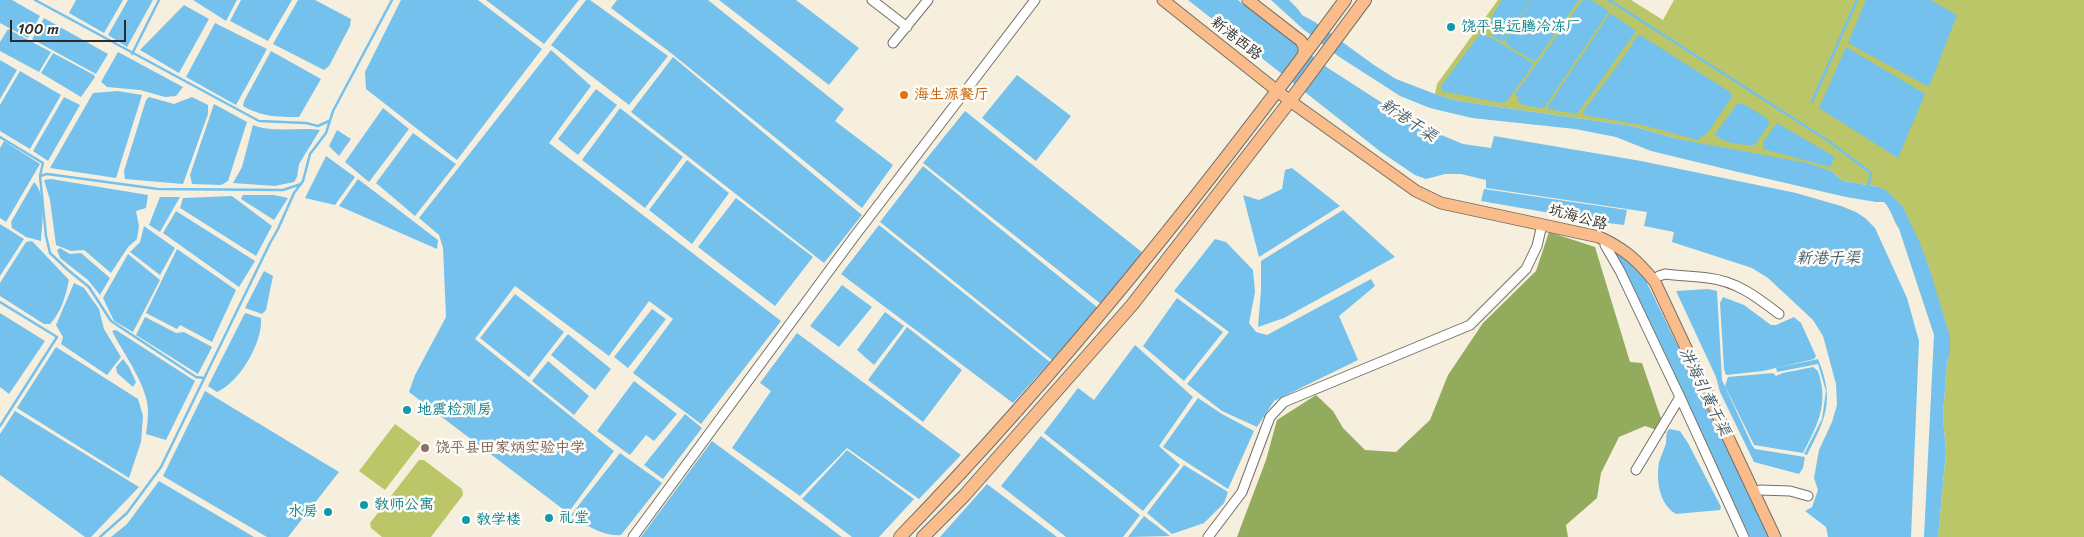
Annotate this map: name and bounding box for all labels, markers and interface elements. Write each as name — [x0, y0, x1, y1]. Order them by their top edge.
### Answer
scale bar — [12, 10, 129, 42]
street label: 新港西路 — [1207, 13, 1265, 65]
text: 100 m — [18, 16, 59, 42]
place label: 饶平县远腾冷冻厂 — [1461, 18, 1581, 36]
marker: 饶平县远腾冷冻厂 — [1445, 21, 1457, 33]
place label: 海生源餐厅 — [914, 86, 989, 104]
marker: 海生源餐厅 — [898, 89, 910, 101]
water label: 新港干渠 — [1376, 95, 1440, 147]
street label: 坑海公路 — [1547, 202, 1609, 234]
water label: 新港干渠 — [1796, 249, 1860, 269]
water label: 汫海引黄干渠 — [1674, 345, 1734, 439]
place label: 地震检测房 — [417, 401, 492, 419]
marker: 地震检测房 — [401, 404, 413, 416]
place label: 饶平县田家炳实验中学 — [435, 439, 585, 457]
marker: 饶平县田家炳实验中学 — [419, 442, 431, 454]
place label: 教师公寓 — [374, 496, 434, 514]
marker: 教师公寓 — [358, 499, 370, 511]
place label: 水房 — [288, 503, 318, 521]
marker: 水房 — [322, 506, 334, 518]
place label: 礼堂 — [559, 509, 589, 527]
place label: 教学楼 — [476, 511, 521, 529]
marker: 礼堂 — [543, 512, 555, 524]
marker: 教学楼 — [460, 514, 472, 526]

